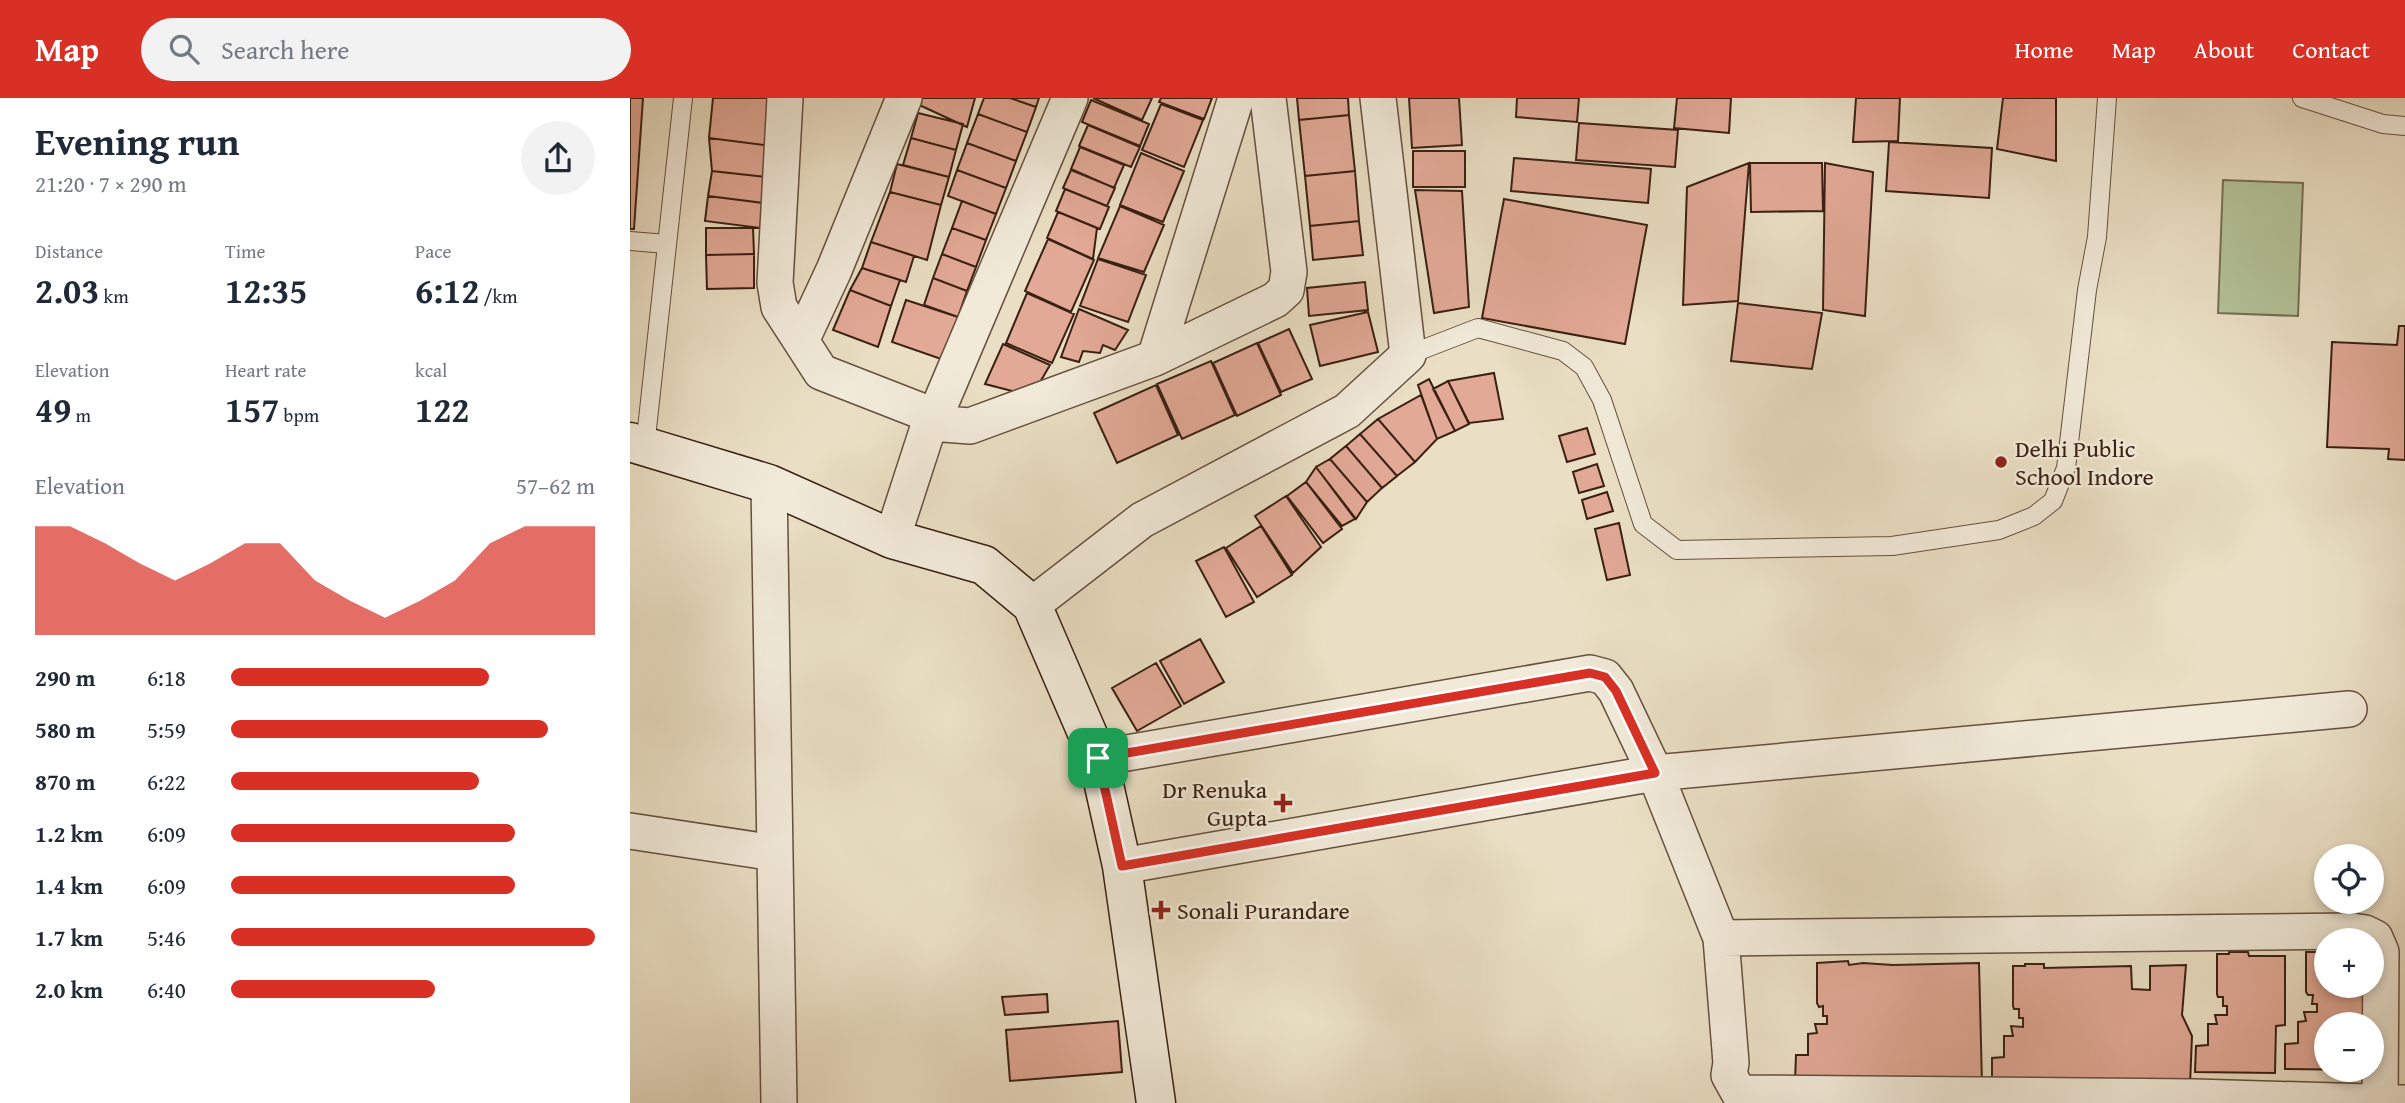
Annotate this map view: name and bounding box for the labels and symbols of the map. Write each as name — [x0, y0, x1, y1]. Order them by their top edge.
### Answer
place label: Delhi Public School Indore — [2015, 431, 2154, 494]
marker: Delhi Public School Indore — [1993, 454, 2009, 470]
pin — [1068, 728, 1128, 788]
place label: Dr Renuka Gupta — [1162, 772, 1268, 835]
marker: Dr Renuka Gupta — [1273, 793, 1293, 813]
place label: Sonali Purandare — [1177, 893, 1350, 928]
marker: Sonali Purandare — [1151, 900, 1171, 920]

